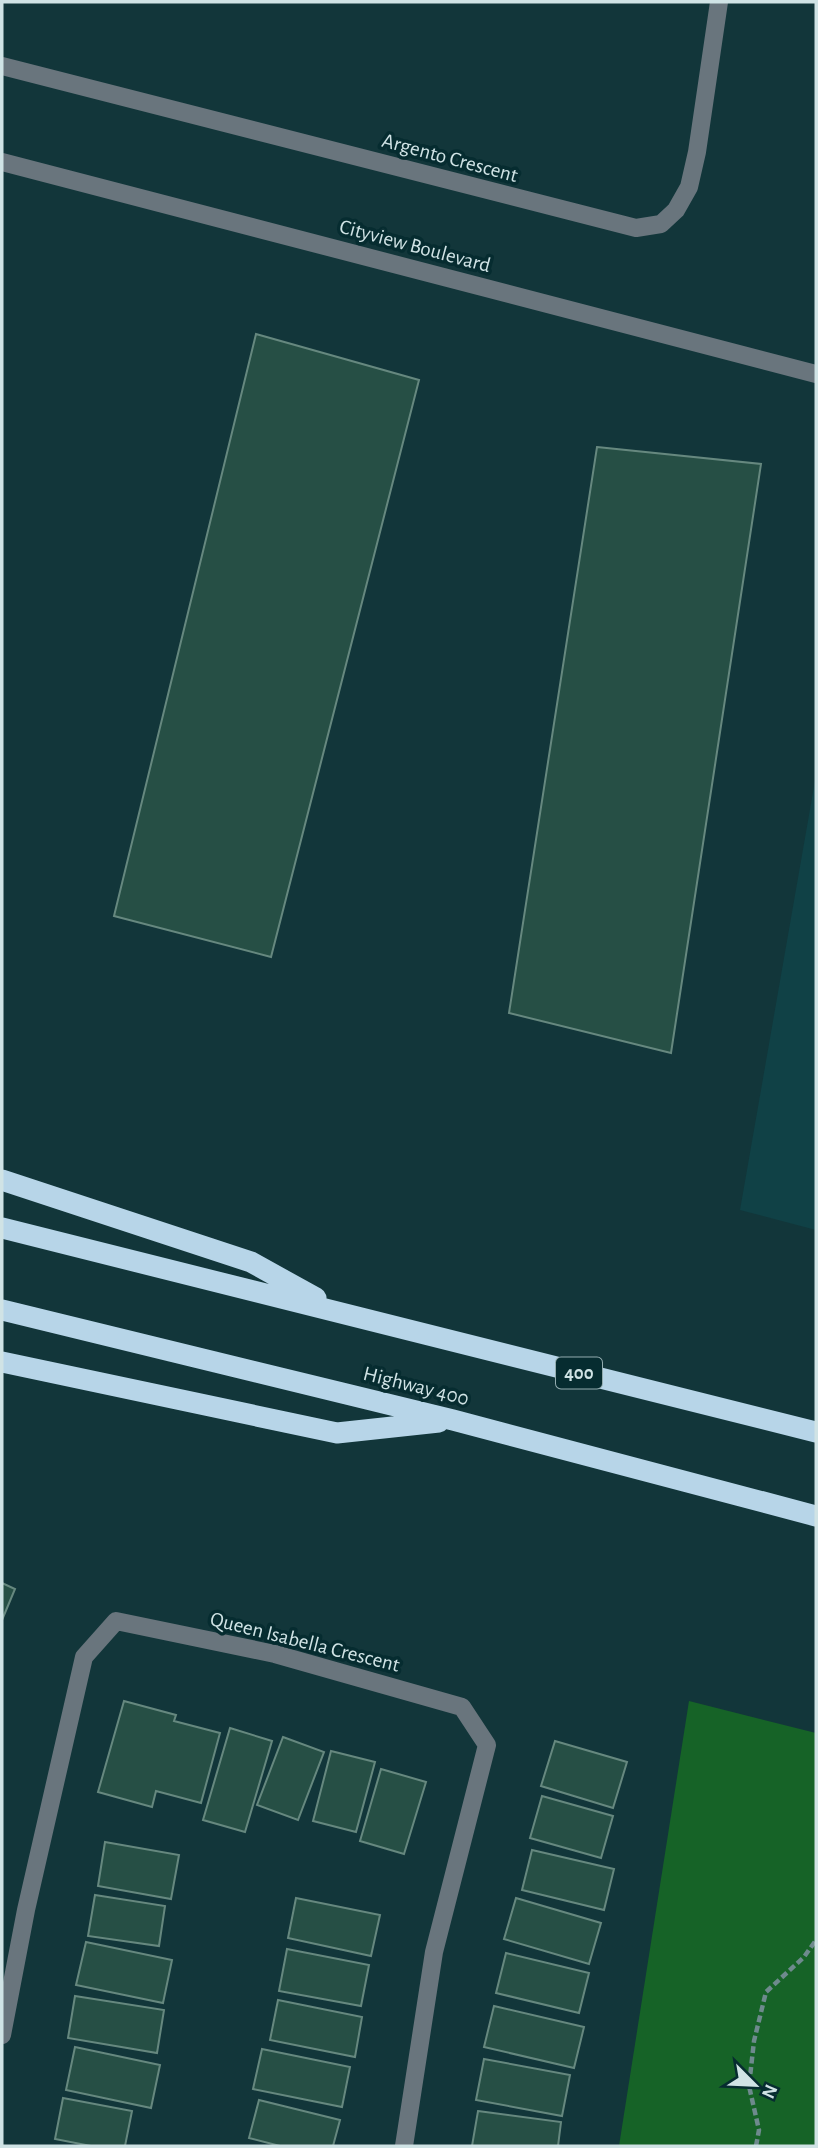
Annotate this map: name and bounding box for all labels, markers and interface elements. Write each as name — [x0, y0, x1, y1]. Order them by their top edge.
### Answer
street label: Argento Crescent — [380, 130, 520, 186]
street label: Cityview Boulevard — [337, 216, 493, 276]
road number: 400 — [556, 1358, 602, 1388]
street label: Highway 400 — [361, 1363, 471, 1409]
street label: Queen Isabella Crescent — [208, 1608, 402, 1676]
north arrow — [720, 2050, 790, 2120]
text: N — [758, 2081, 781, 2101]

